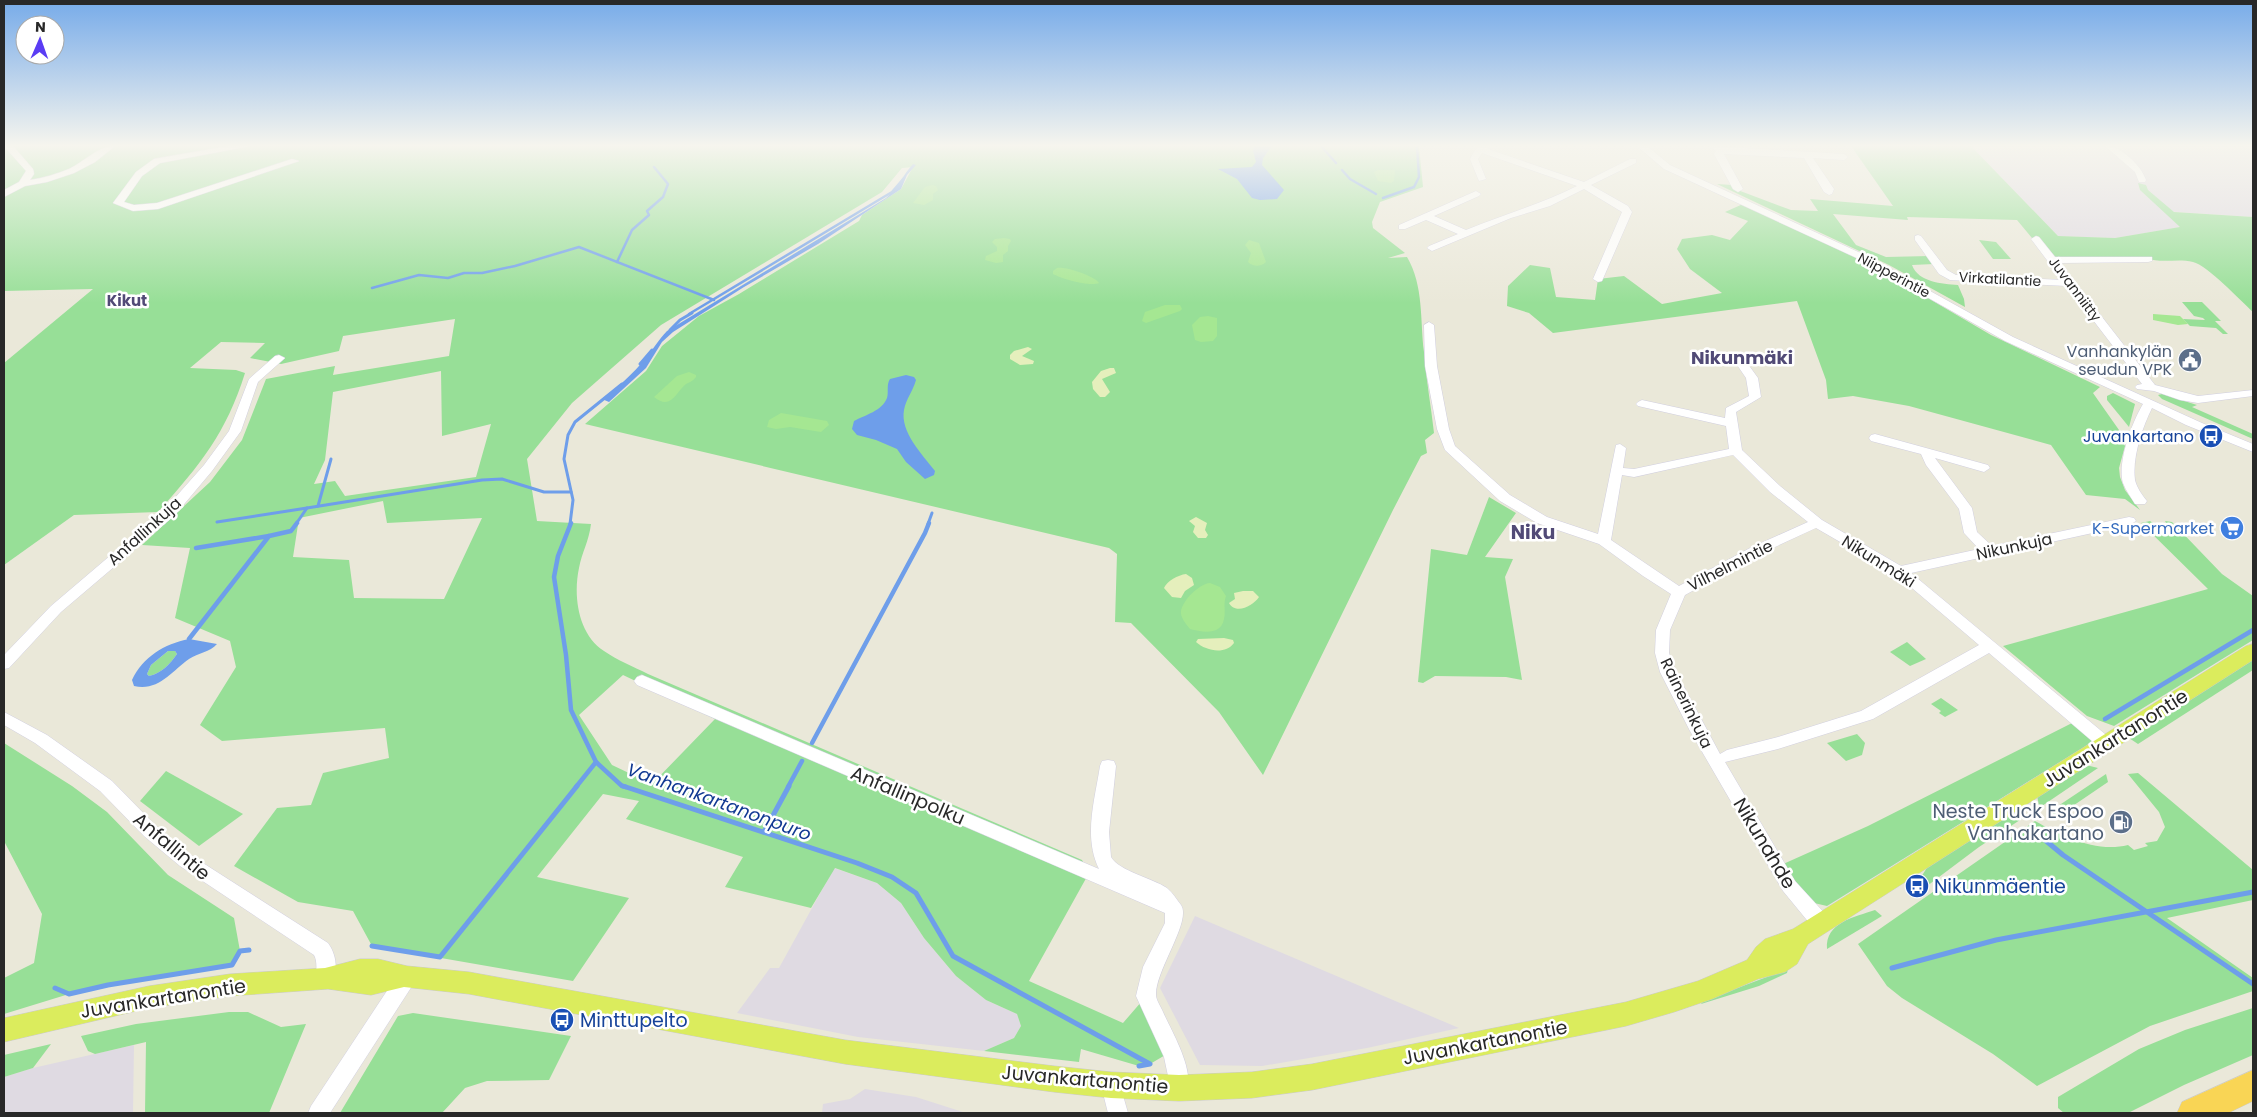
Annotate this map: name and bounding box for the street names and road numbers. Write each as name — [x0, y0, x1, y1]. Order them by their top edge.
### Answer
street label: Niipperintie — [1854, 248, 1934, 303]
street label: Juvanniitty — [2044, 252, 2106, 326]
street label: Virkatilantie — [1958, 267, 2042, 291]
street label: Anfallinkuja — [102, 492, 186, 571]
street label: Nikunkuja — [1974, 527, 2054, 566]
street label: Nikunmäki — [1837, 530, 1920, 593]
street label: Vilhelmintie — [1684, 534, 1777, 597]
street label: Rainerinkuja — [1655, 654, 1718, 752]
street label: Juvankartanontie — [2037, 683, 2193, 794]
street label: Anfallinpolku — [846, 759, 969, 832]
street label: Nikunahde — [1727, 793, 1802, 894]
street label: Anfallintie — [127, 806, 216, 887]
street label: Juvankartanontie — [78, 972, 248, 1025]
street label: Juvankartanontie — [1400, 1013, 1570, 1072]
street label: Juvankartanontie — [1000, 1059, 1169, 1100]

